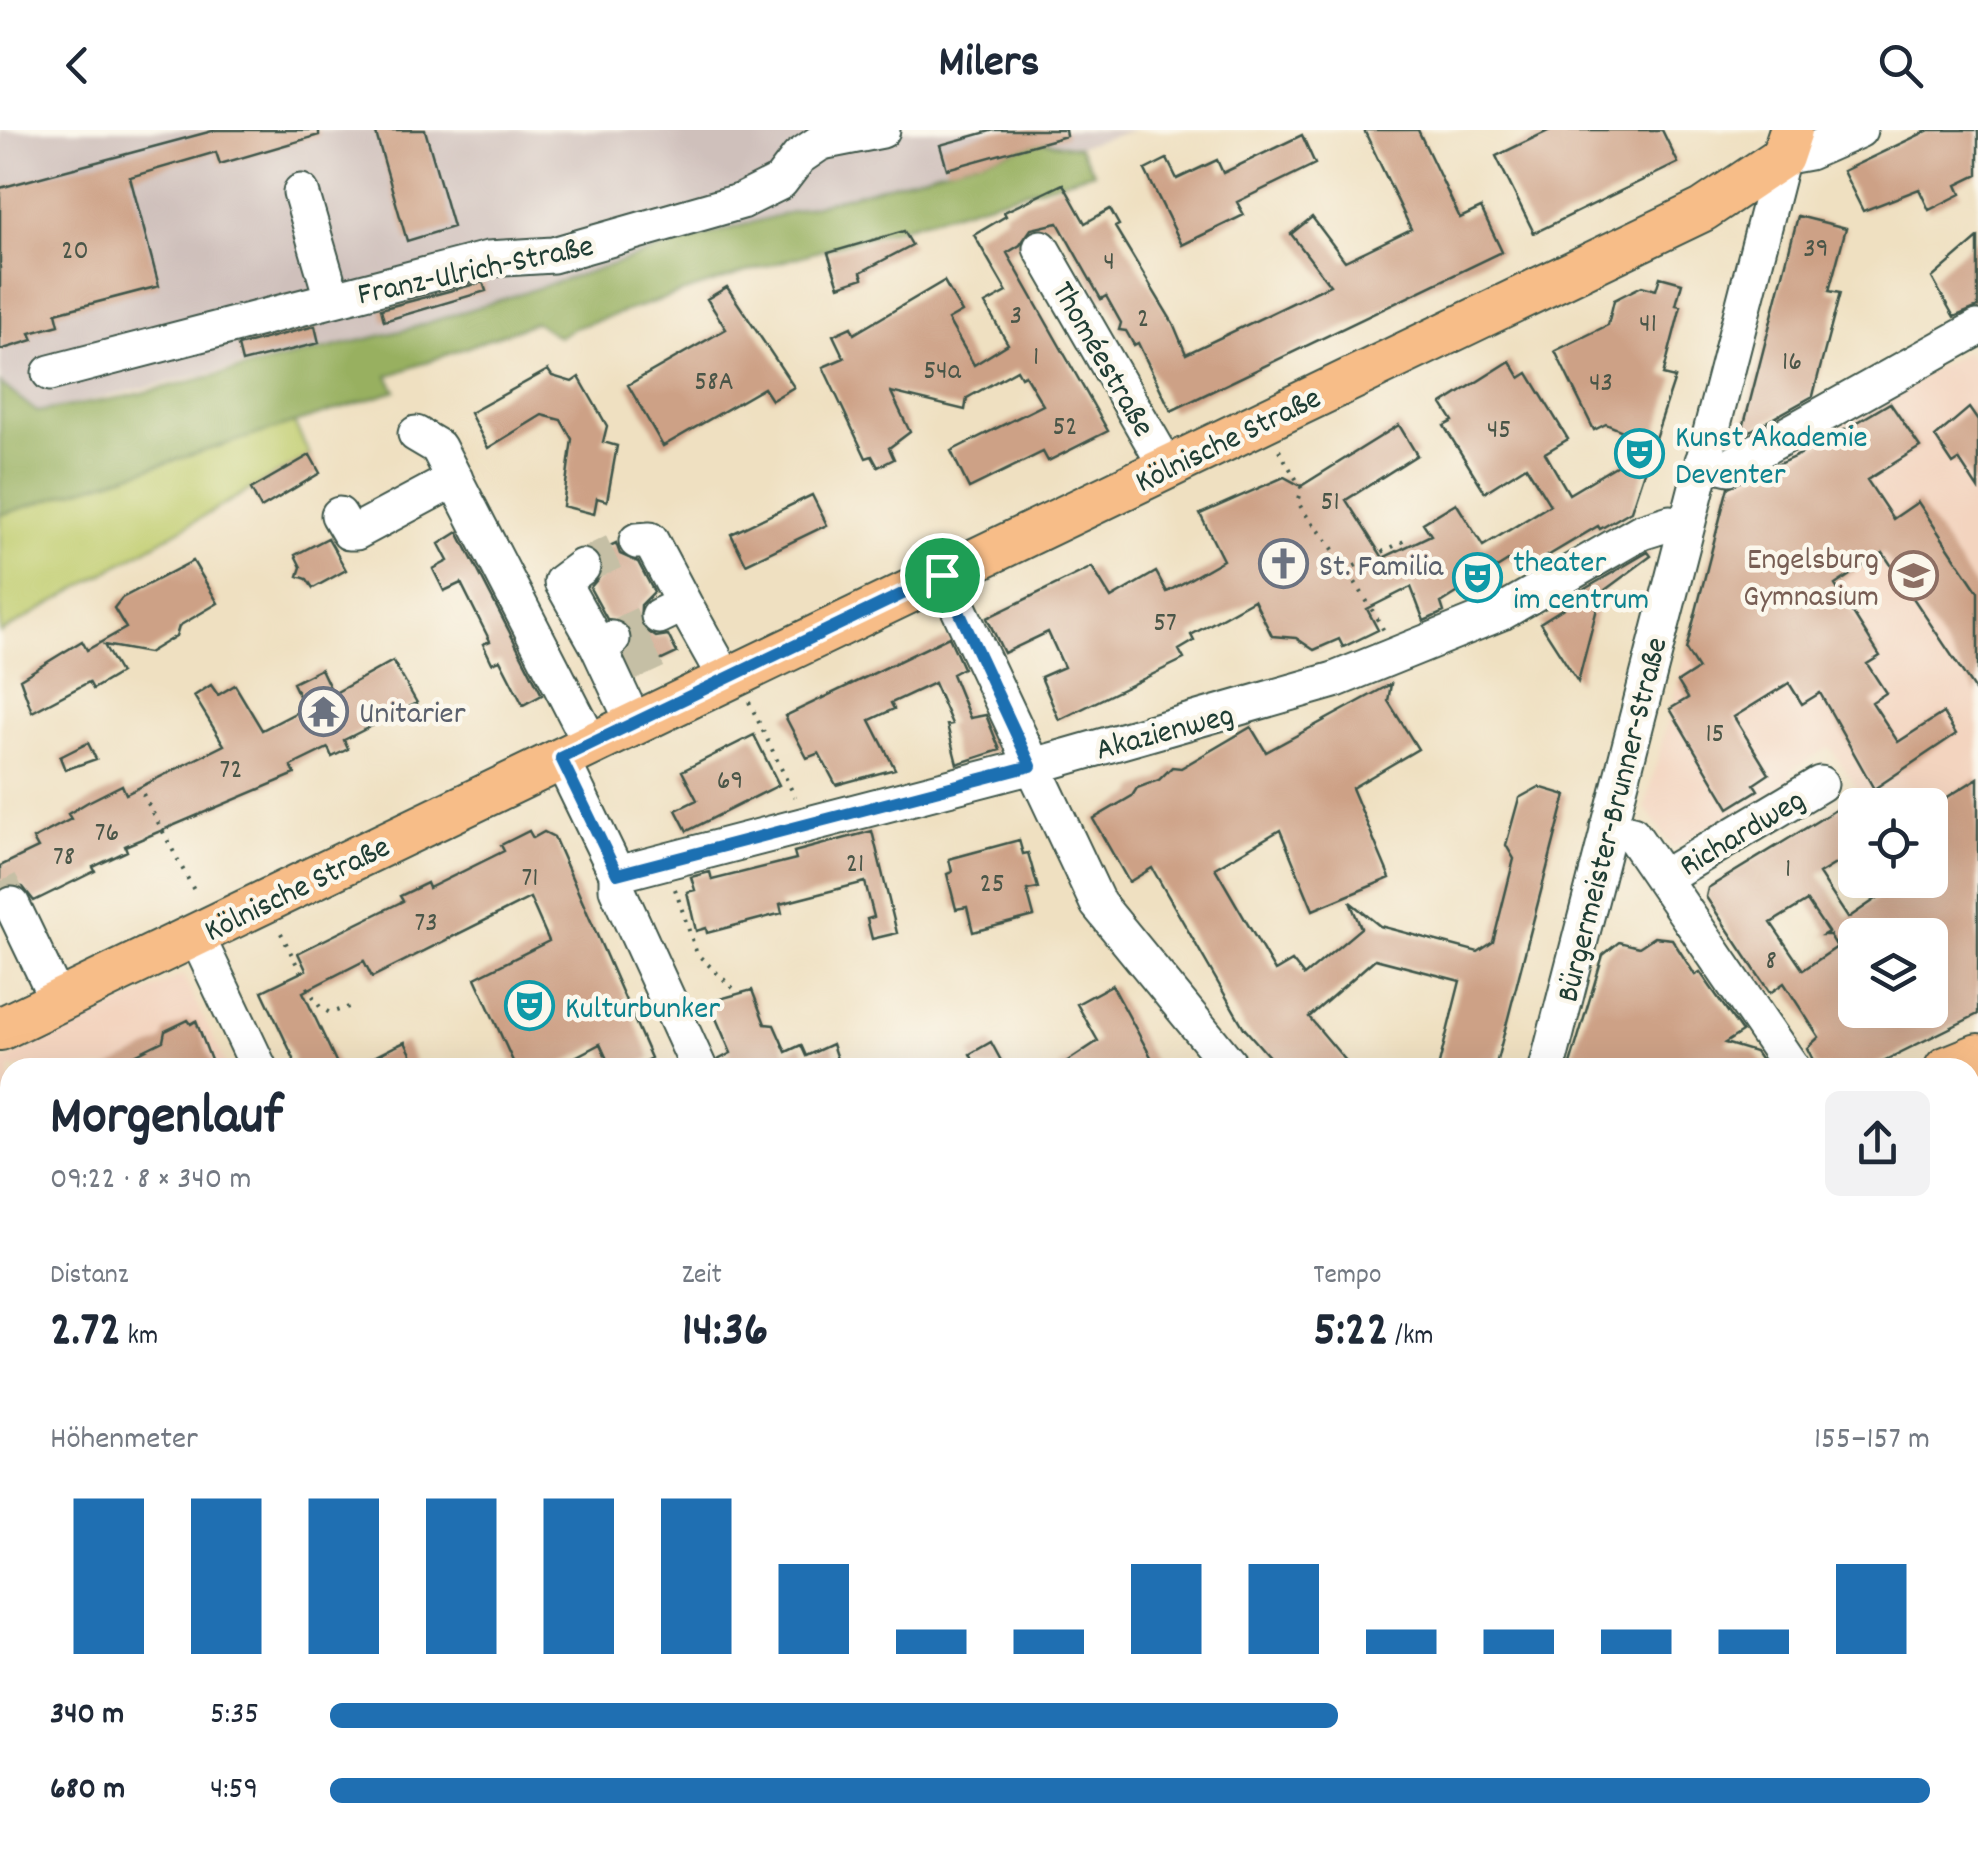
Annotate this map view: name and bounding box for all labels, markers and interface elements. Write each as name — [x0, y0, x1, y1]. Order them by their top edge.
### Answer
text: Milers — [939, 33, 1039, 97]
icon: back — [50, 38, 105, 93]
icon: search — [1873, 38, 1928, 93]
street label: Franz-Ulrich-Straße — [354, 225, 598, 320]
house number: 39 — [1803, 231, 1829, 271]
house number: 20 — [61, 233, 89, 273]
house number: 4 — [1103, 244, 1115, 284]
street label: Thoméestraße — [1038, 274, 1164, 447]
house number: 3 — [1010, 298, 1022, 338]
house number: 2 — [1137, 301, 1149, 341]
house number: 41 — [1639, 306, 1657, 346]
house number: 1 — [1033, 339, 1039, 379]
house number: 16 — [1782, 344, 1802, 384]
house number: 54a — [923, 353, 962, 393]
house number: 58A — [694, 364, 734, 404]
house number: 43 — [1589, 365, 1613, 405]
street label: Kölnische Straße — [1128, 378, 1330, 507]
house number: 52 — [1052, 409, 1078, 449]
house number: 45 — [1487, 412, 1511, 452]
place label: Kunst Akademie Deventer — [1675, 417, 1868, 500]
theatre icon: Kunst Akademie Deventer — [1614, 427, 1666, 479]
house number: 51 — [1320, 484, 1340, 524]
pin — [900, 533, 985, 618]
church icon: St. Familia — [1258, 538, 1310, 590]
place label: Engelsburg Gymnasium — [1743, 539, 1879, 622]
place label: theater im centrum — [1513, 542, 1649, 625]
place label: St. Familia — [1319, 546, 1444, 592]
icon: arrive — [915, 548, 970, 603]
school or university icon: Engelsburg Gymnasium — [1888, 549, 1940, 601]
theatre icon: theater im centrum — [1452, 552, 1504, 604]
house number: 57 — [1153, 605, 1177, 645]
street label: Bürgermeister-Brunner-Straße — [1547, 633, 1682, 1007]
temple icon: Unitarier — [298, 685, 350, 737]
place label: Unitarier — [359, 693, 466, 739]
street label: Akazienweg — [1091, 694, 1239, 775]
house number: 15 — [1705, 716, 1725, 756]
house number: 72 — [220, 752, 242, 792]
house number: 69 — [717, 763, 743, 803]
street label: Richardweg — [1672, 780, 1815, 891]
map controls — [1838, 788, 1948, 1028]
button: locate — [1838, 788, 1948, 898]
house number: 76 — [95, 815, 119, 855]
street label: Kölnische Straße — [197, 827, 399, 956]
house number: 78 — [53, 839, 75, 879]
house number: 21 — [846, 846, 864, 886]
house number: 1 — [1785, 851, 1791, 891]
house number: 71 — [522, 860, 538, 900]
house number: 25 — [979, 866, 1005, 906]
house number: 73 — [414, 905, 438, 945]
button: layers — [1838, 918, 1948, 1028]
house number: 8 — [1765, 943, 1777, 983]
theatre icon: Kulturbunker — [504, 980, 556, 1032]
place label: Kulturbunker — [565, 988, 720, 1034]
text: Morgenlauf — [50, 1081, 283, 1160]
button: share — [1825, 1091, 1930, 1196]
text: 09:22 · 8 × 340 m — [50, 1158, 252, 1204]
text: Distanz — [50, 1257, 128, 1297]
text: Zeit — [682, 1257, 722, 1297]
text: Tempo — [1313, 1257, 1381, 1297]
text: 2.72 — [50, 1297, 121, 1369]
text: 14:36 — [682, 1297, 768, 1369]
text: 5:22 — [1313, 1297, 1388, 1369]
text: km — [121, 1318, 158, 1358]
text: /km — [1388, 1318, 1434, 1358]
text: Höhenmeter — [50, 1418, 198, 1464]
text: 155–157 m — [1814, 1418, 1930, 1464]
text: 340 m — [50, 1693, 124, 1739]
text: 5:35 — [210, 1693, 259, 1739]
text: 680 m — [50, 1768, 125, 1814]
text: 4:59 — [210, 1768, 258, 1814]

